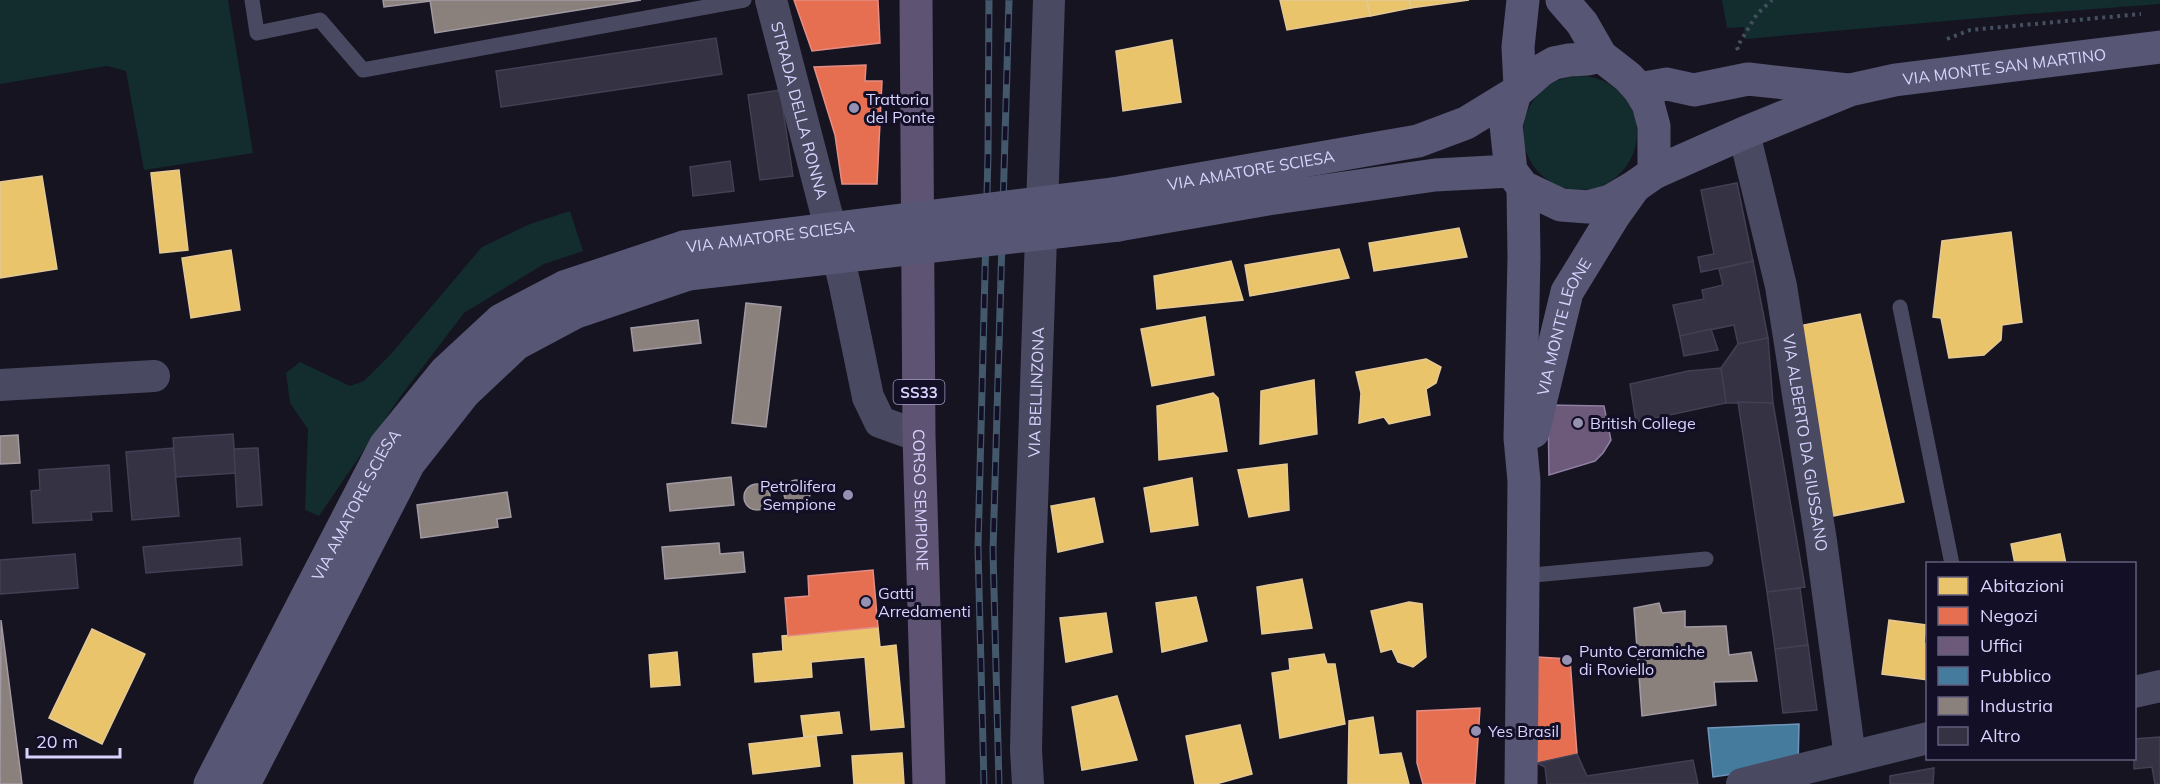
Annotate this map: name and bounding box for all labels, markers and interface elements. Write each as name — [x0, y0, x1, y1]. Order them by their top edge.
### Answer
street label: STRADA DELLA RONNA — [767, 19, 832, 202]
street label: VIA MONTE SAN MARTINO — [1902, 44, 2107, 89]
place label: Trattoria del Ponte — [866, 89, 935, 127]
marker: Trattoria del Ponte — [847, 101, 861, 115]
street label: VIA AMATORE SCIESA — [1166, 146, 1336, 194]
street label: VIA AMATORE SCIESA — [685, 216, 856, 257]
street label: VIA MONTE LEONE — [1532, 254, 1595, 398]
street label: VIA BELLINZONA — [1024, 326, 1048, 458]
street label: VIA ALBERTO DA GIUSSANO — [1779, 333, 1832, 553]
road number: SS33 — [894, 380, 944, 404]
place label: British College — [1590, 413, 1696, 433]
marker: British College — [1571, 416, 1585, 430]
street label: VIA AMATORE SCIESA — [307, 425, 405, 584]
street label: CORSO SEMPIONE — [909, 429, 933, 571]
place label: Petrolifera Sempione — [760, 476, 836, 514]
marker: Petrolifera Sempione — [841, 488, 855, 502]
legend — [1926, 562, 2136, 760]
text: Abitazioni — [1980, 574, 2064, 597]
place label: Gatti Arredamenti — [878, 583, 971, 621]
marker: Gatti Arredamenti — [859, 595, 873, 609]
text: Negozi — [1980, 604, 2038, 627]
text: Uffici — [1980, 634, 2022, 657]
place label: Punto Ceramiche di Roviello — [1579, 641, 1705, 679]
marker: Punto Ceramiche di Roviello — [1560, 653, 1574, 667]
text: Pubblico — [1980, 664, 2051, 687]
text: Industria — [1980, 694, 2053, 717]
scale bar — [27, 721, 120, 759]
place label: Yes Brasil — [1487, 721, 1559, 741]
marker: Yes Brasil — [1469, 724, 1483, 738]
text: Altro — [1980, 724, 2021, 747]
text: 20 m — [36, 730, 78, 753]

